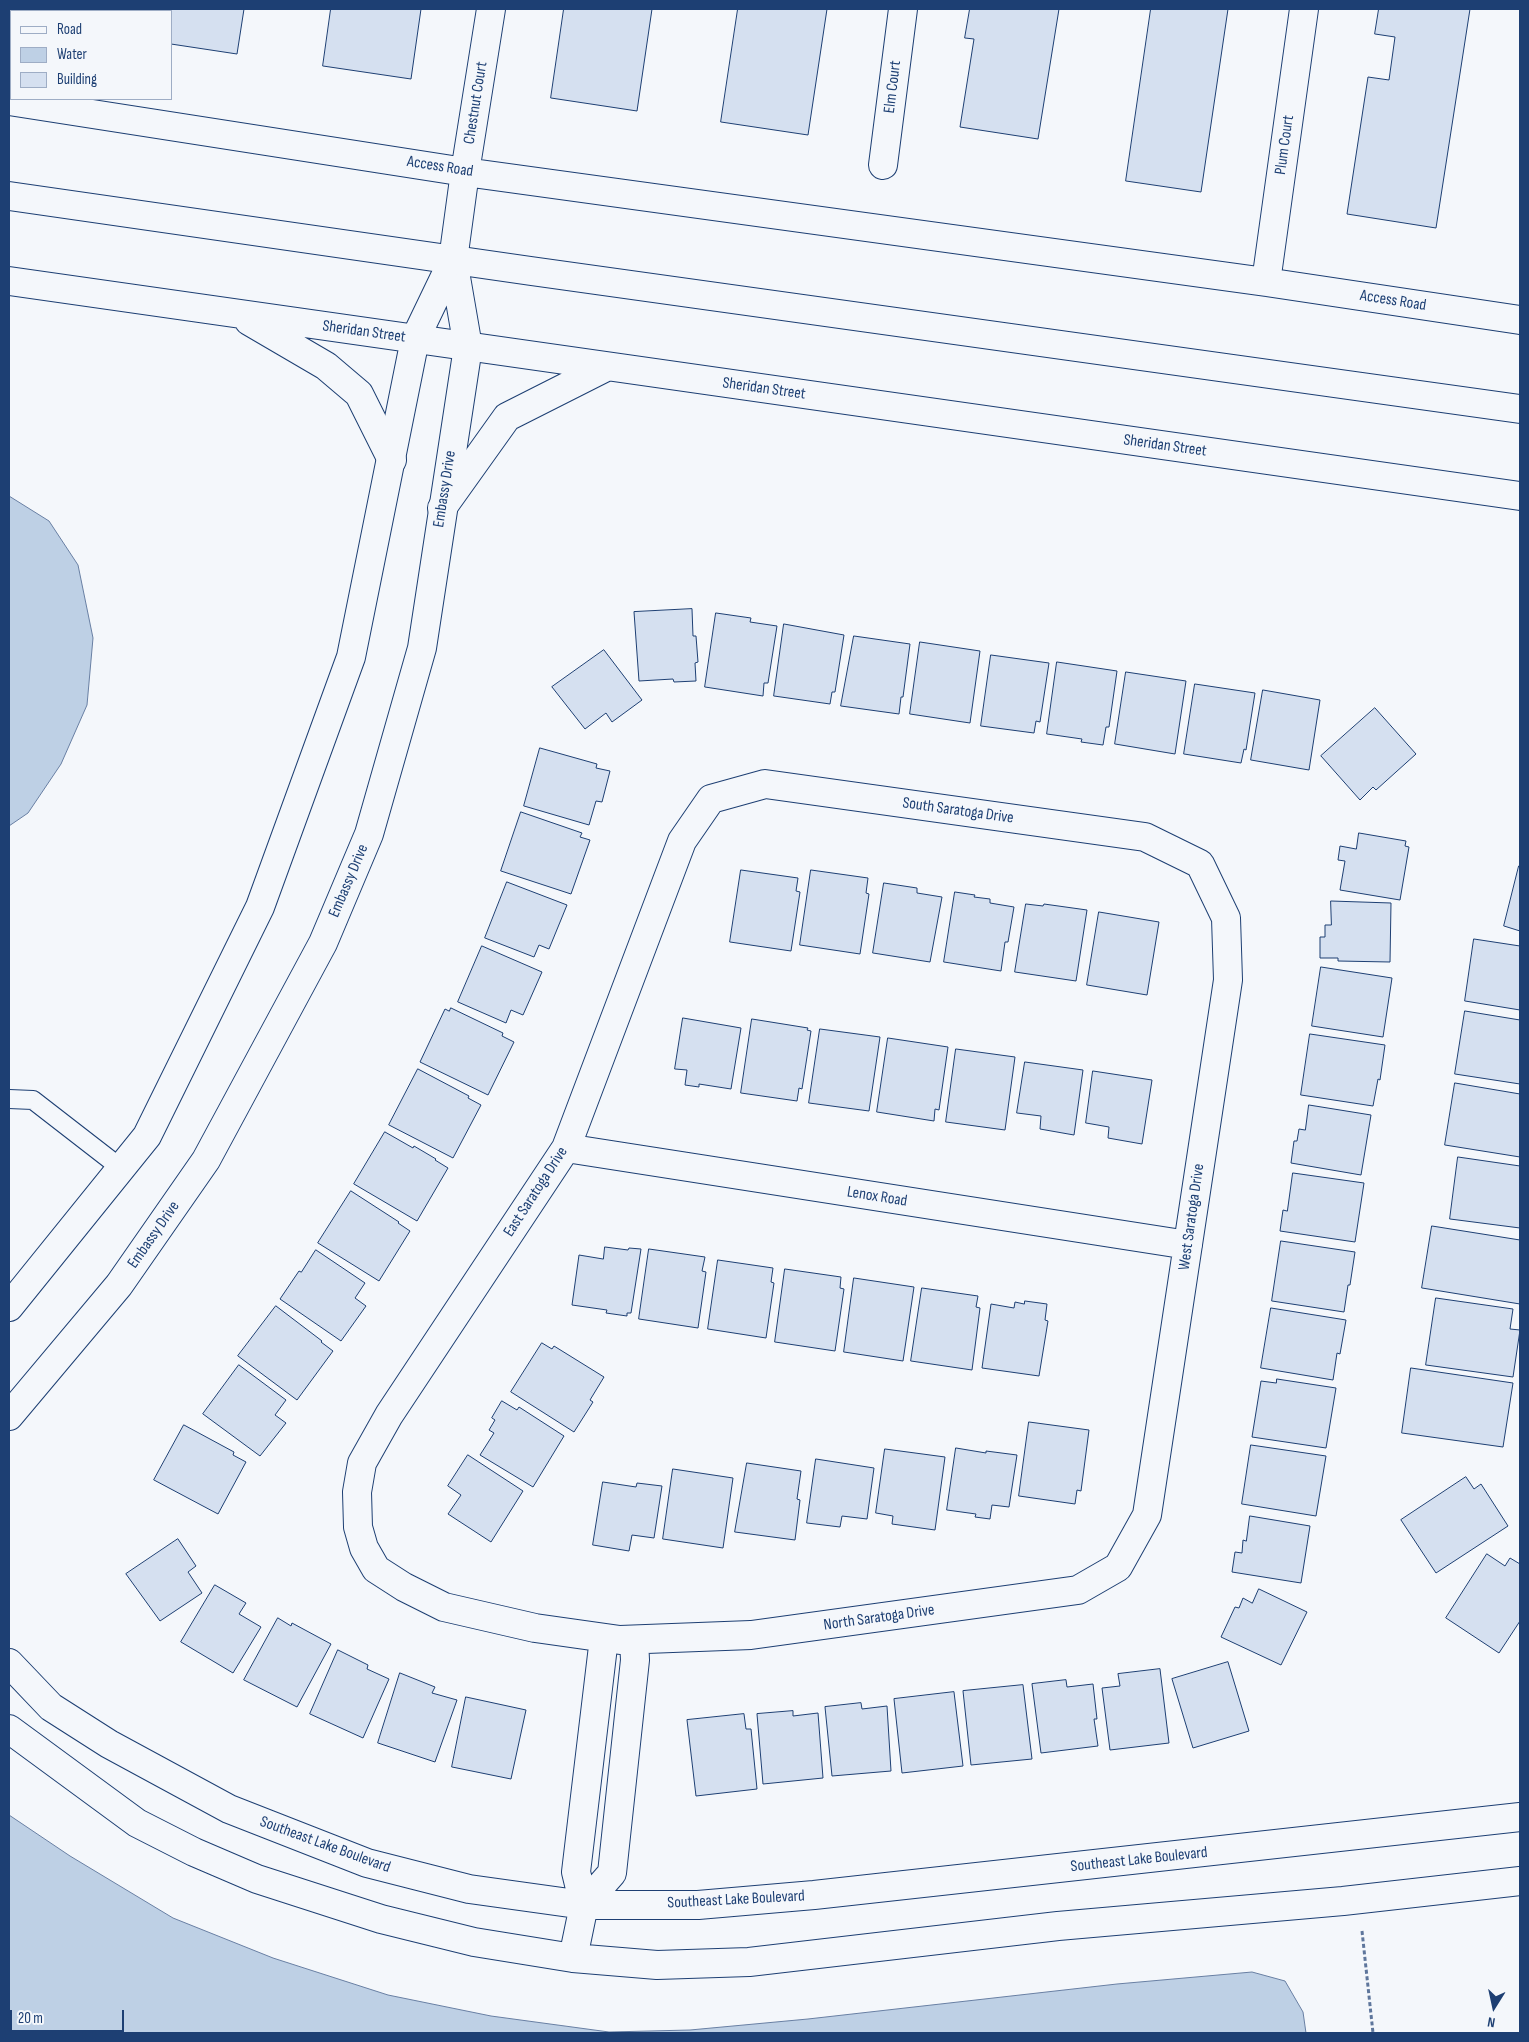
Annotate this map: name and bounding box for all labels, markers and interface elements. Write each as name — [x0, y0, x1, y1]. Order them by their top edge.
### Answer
legend — [10, 10, 172, 100]
text: Road — [57, 20, 82, 39]
text: Water — [57, 45, 87, 64]
street label: Chestnut Court — [460, 60, 492, 146]
street label: Elm Court — [880, 60, 906, 114]
text: Building — [57, 70, 97, 89]
street label: Plum Court — [1271, 114, 1299, 176]
street label: Access Road — [406, 152, 474, 182]
street label: Access Road — [1359, 286, 1427, 316]
street label: Sheridan Street — [321, 317, 407, 347]
street label: Sheridan Street — [721, 374, 807, 404]
street label: Sheridan Street — [1122, 431, 1208, 461]
street label: Embassy Drive — [429, 449, 461, 529]
street label: South Saratoga Drive — [901, 794, 1015, 828]
street label: Embassy Drive — [325, 842, 373, 920]
street label: East Saratoga Drive — [500, 1143, 572, 1241]
street label: West Saratoga Drive — [1175, 1162, 1209, 1272]
street label: Lenox Road — [846, 1183, 908, 1211]
street label: Embassy Drive — [124, 1198, 184, 1272]
street label: North Saratoga Drive — [822, 1601, 936, 1635]
street label: Southeast Lake Boulevard — [257, 1812, 393, 1878]
street label: Southeast Lake Boulevard — [1070, 1843, 1208, 1877]
street label: Southeast Lake Boulevard — [667, 1887, 805, 1913]
north arrow — [1469, 1982, 1519, 2032]
scale bar — [12, 2000, 126, 2032]
text: 20 m — [18, 2009, 43, 2028]
text: N — [1486, 2013, 1496, 2031]

